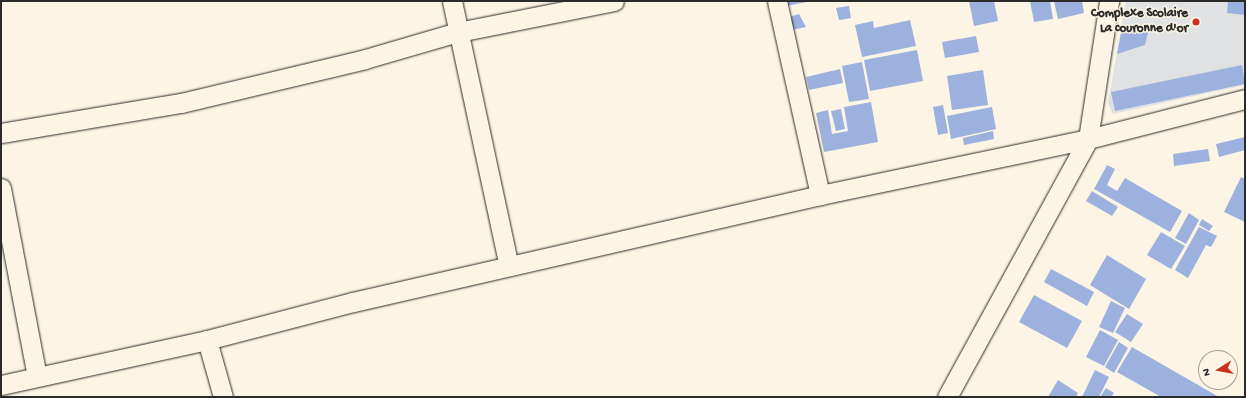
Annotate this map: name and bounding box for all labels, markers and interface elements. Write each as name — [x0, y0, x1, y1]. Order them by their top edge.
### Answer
place label: Complexe Scolaire La couronne d'or — [1091, 7, 1188, 38]
marker: Complexe Scolaire La couronne d'or — [1191, 17, 1201, 27]
north arrow — [1198, 350, 1238, 390]
text: N — [1201, 367, 1214, 377]

